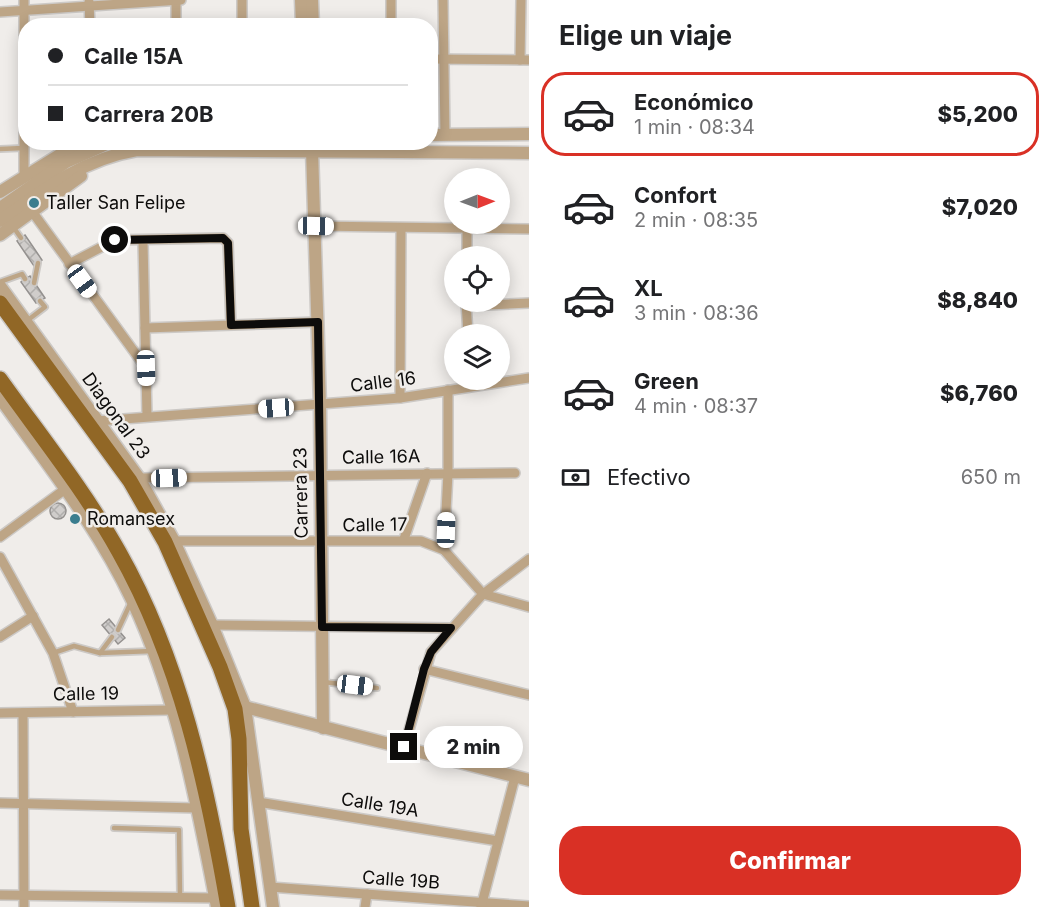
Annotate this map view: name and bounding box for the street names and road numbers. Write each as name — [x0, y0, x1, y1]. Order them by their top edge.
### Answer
street label: Calle 16 — [349, 367, 417, 396]
street label: Diagonal 23 — [78, 368, 155, 463]
street label: Calle 16A — [342, 445, 420, 468]
street label: Carrera 23 — [289, 447, 312, 539]
street label: Calle 17 — [342, 513, 408, 536]
street label: Calle 19 — [53, 682, 119, 705]
street label: Calle 19A — [340, 788, 420, 821]
street label: Calle 19B — [361, 866, 441, 893]

